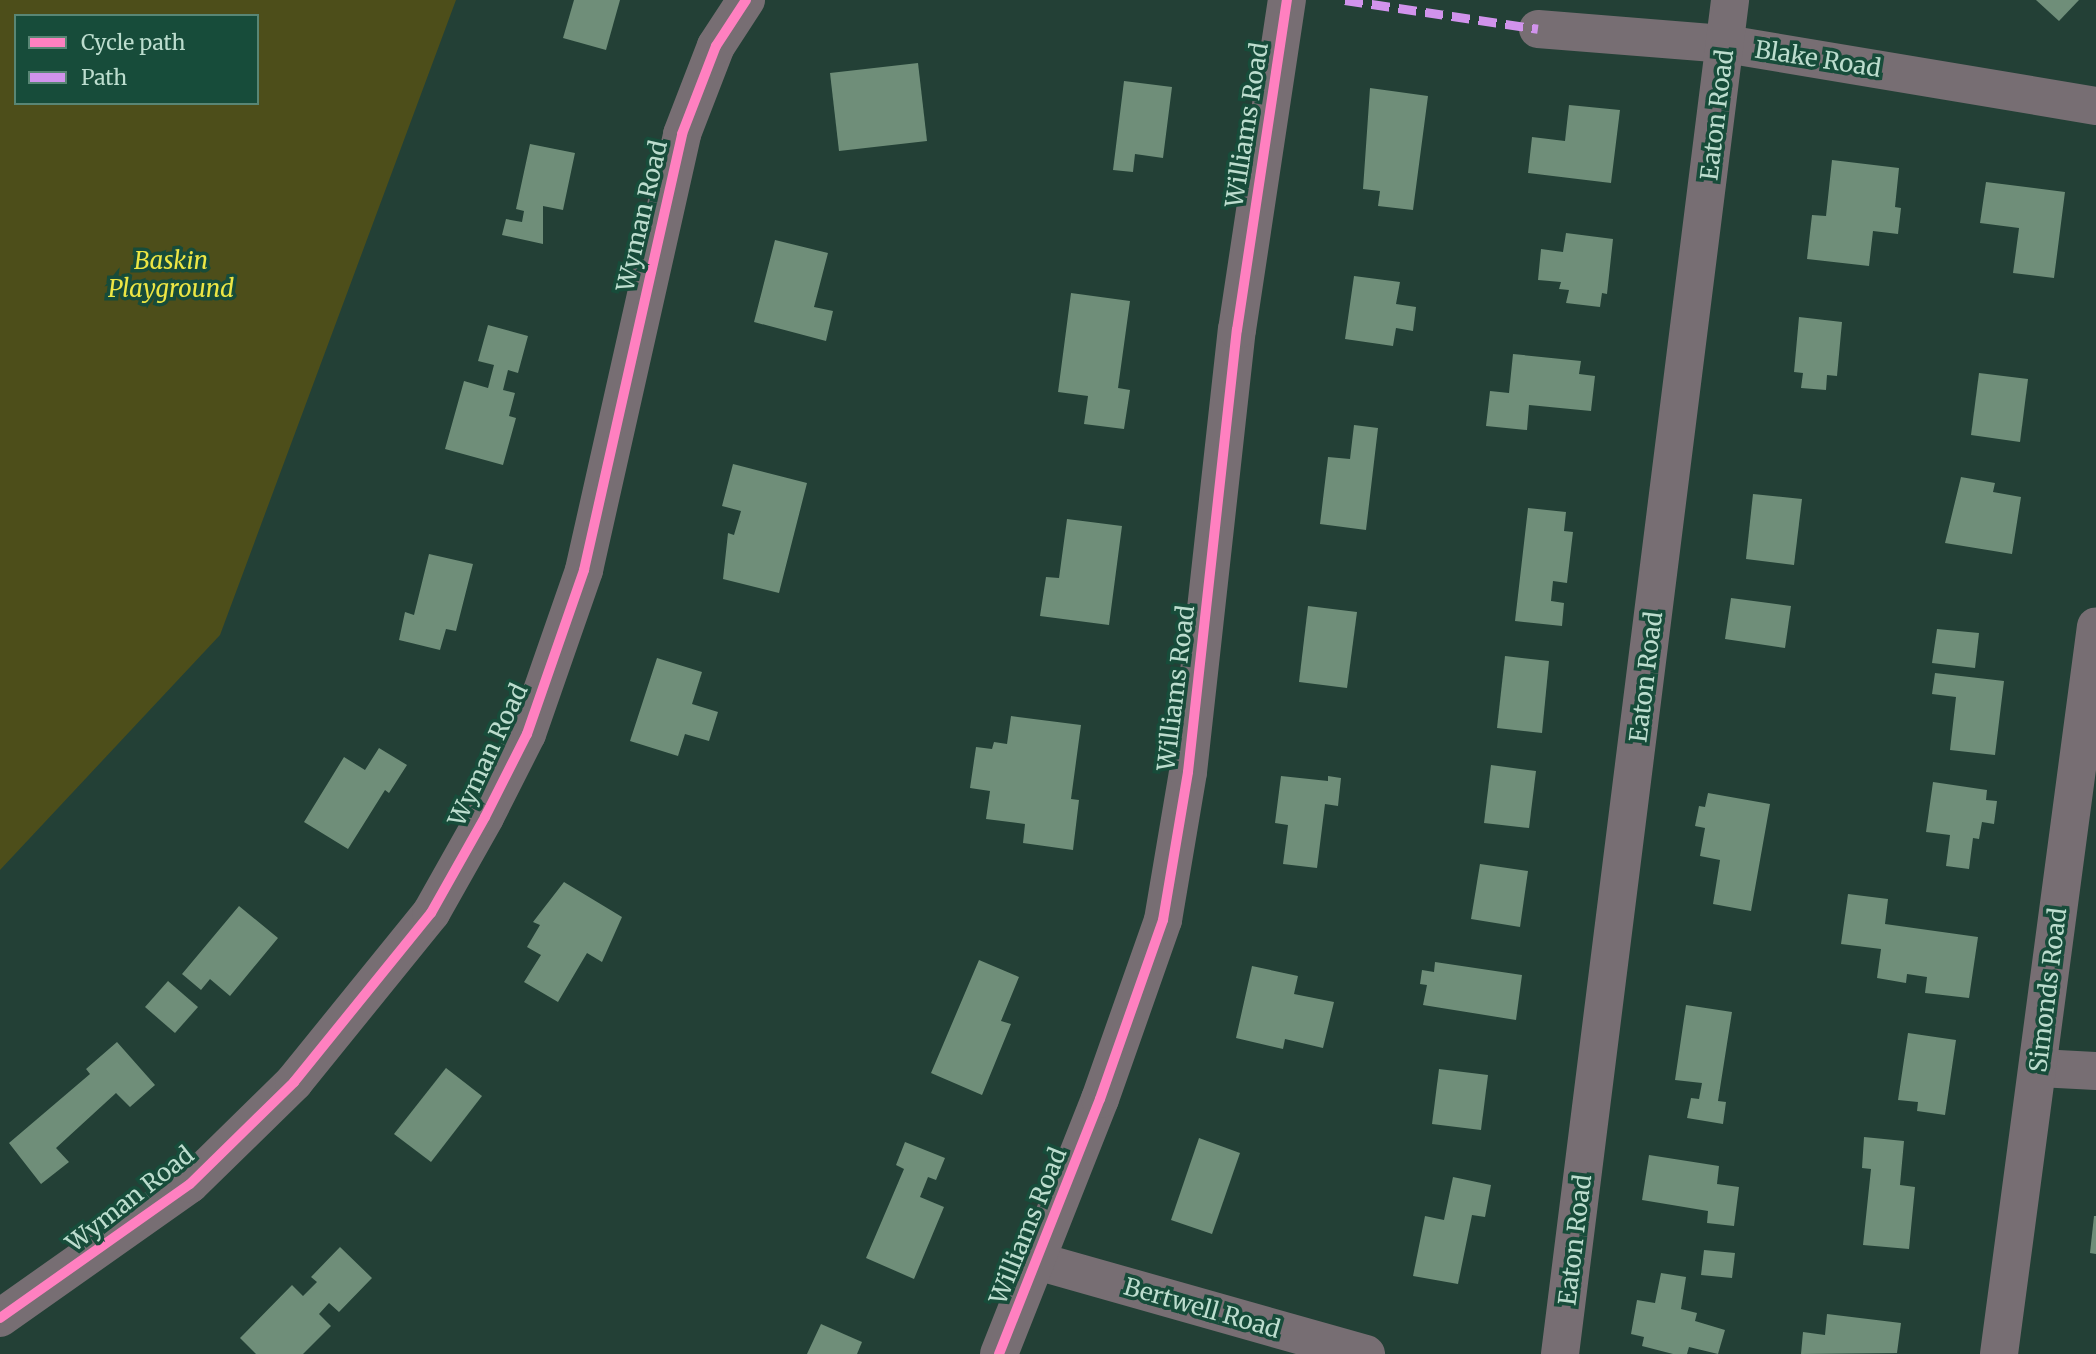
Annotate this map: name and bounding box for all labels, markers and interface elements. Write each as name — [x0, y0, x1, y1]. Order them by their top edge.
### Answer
legend — [14, 14, 259, 105]
text: Cycle path — [81, 29, 185, 56]
street label: Blake Road — [1753, 35, 1883, 83]
street label: Williams Road — [1220, 40, 1274, 210]
street label: Eaton Road — [1695, 48, 1739, 182]
text: Path — [81, 64, 127, 91]
street label: Wyman Road — [611, 138, 673, 294]
park label: Baskin Playground — [108, 247, 234, 303]
street label: Williams Road — [1152, 604, 1200, 772]
street label: Eaton Road — [1624, 610, 1668, 744]
street label: Wyman Road — [442, 679, 534, 831]
street label: Simonds Road — [2024, 906, 2072, 1074]
street label: Wyman Road — [60, 1140, 200, 1258]
street label: Williams Road — [983, 1143, 1073, 1309]
street label: Eaton Road — [1553, 1173, 1597, 1307]
street label: Bertwell Road — [1121, 1272, 1283, 1344]

